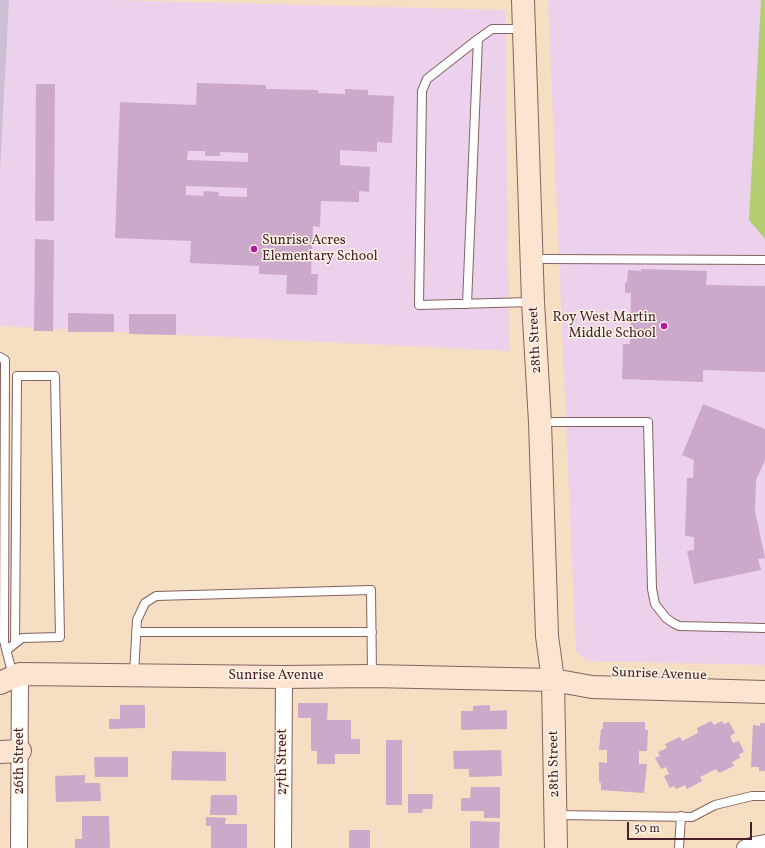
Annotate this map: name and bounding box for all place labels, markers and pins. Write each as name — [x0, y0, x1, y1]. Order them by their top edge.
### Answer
place label: Sunrise Acres Elementary School — [262, 233, 378, 266]
marker: Sunrise Acres Elementary School — [249, 244, 259, 254]
place label: Roy West Martin Middle School — [552, 310, 656, 342]
marker: Roy West Martin Middle School — [659, 321, 669, 331]

